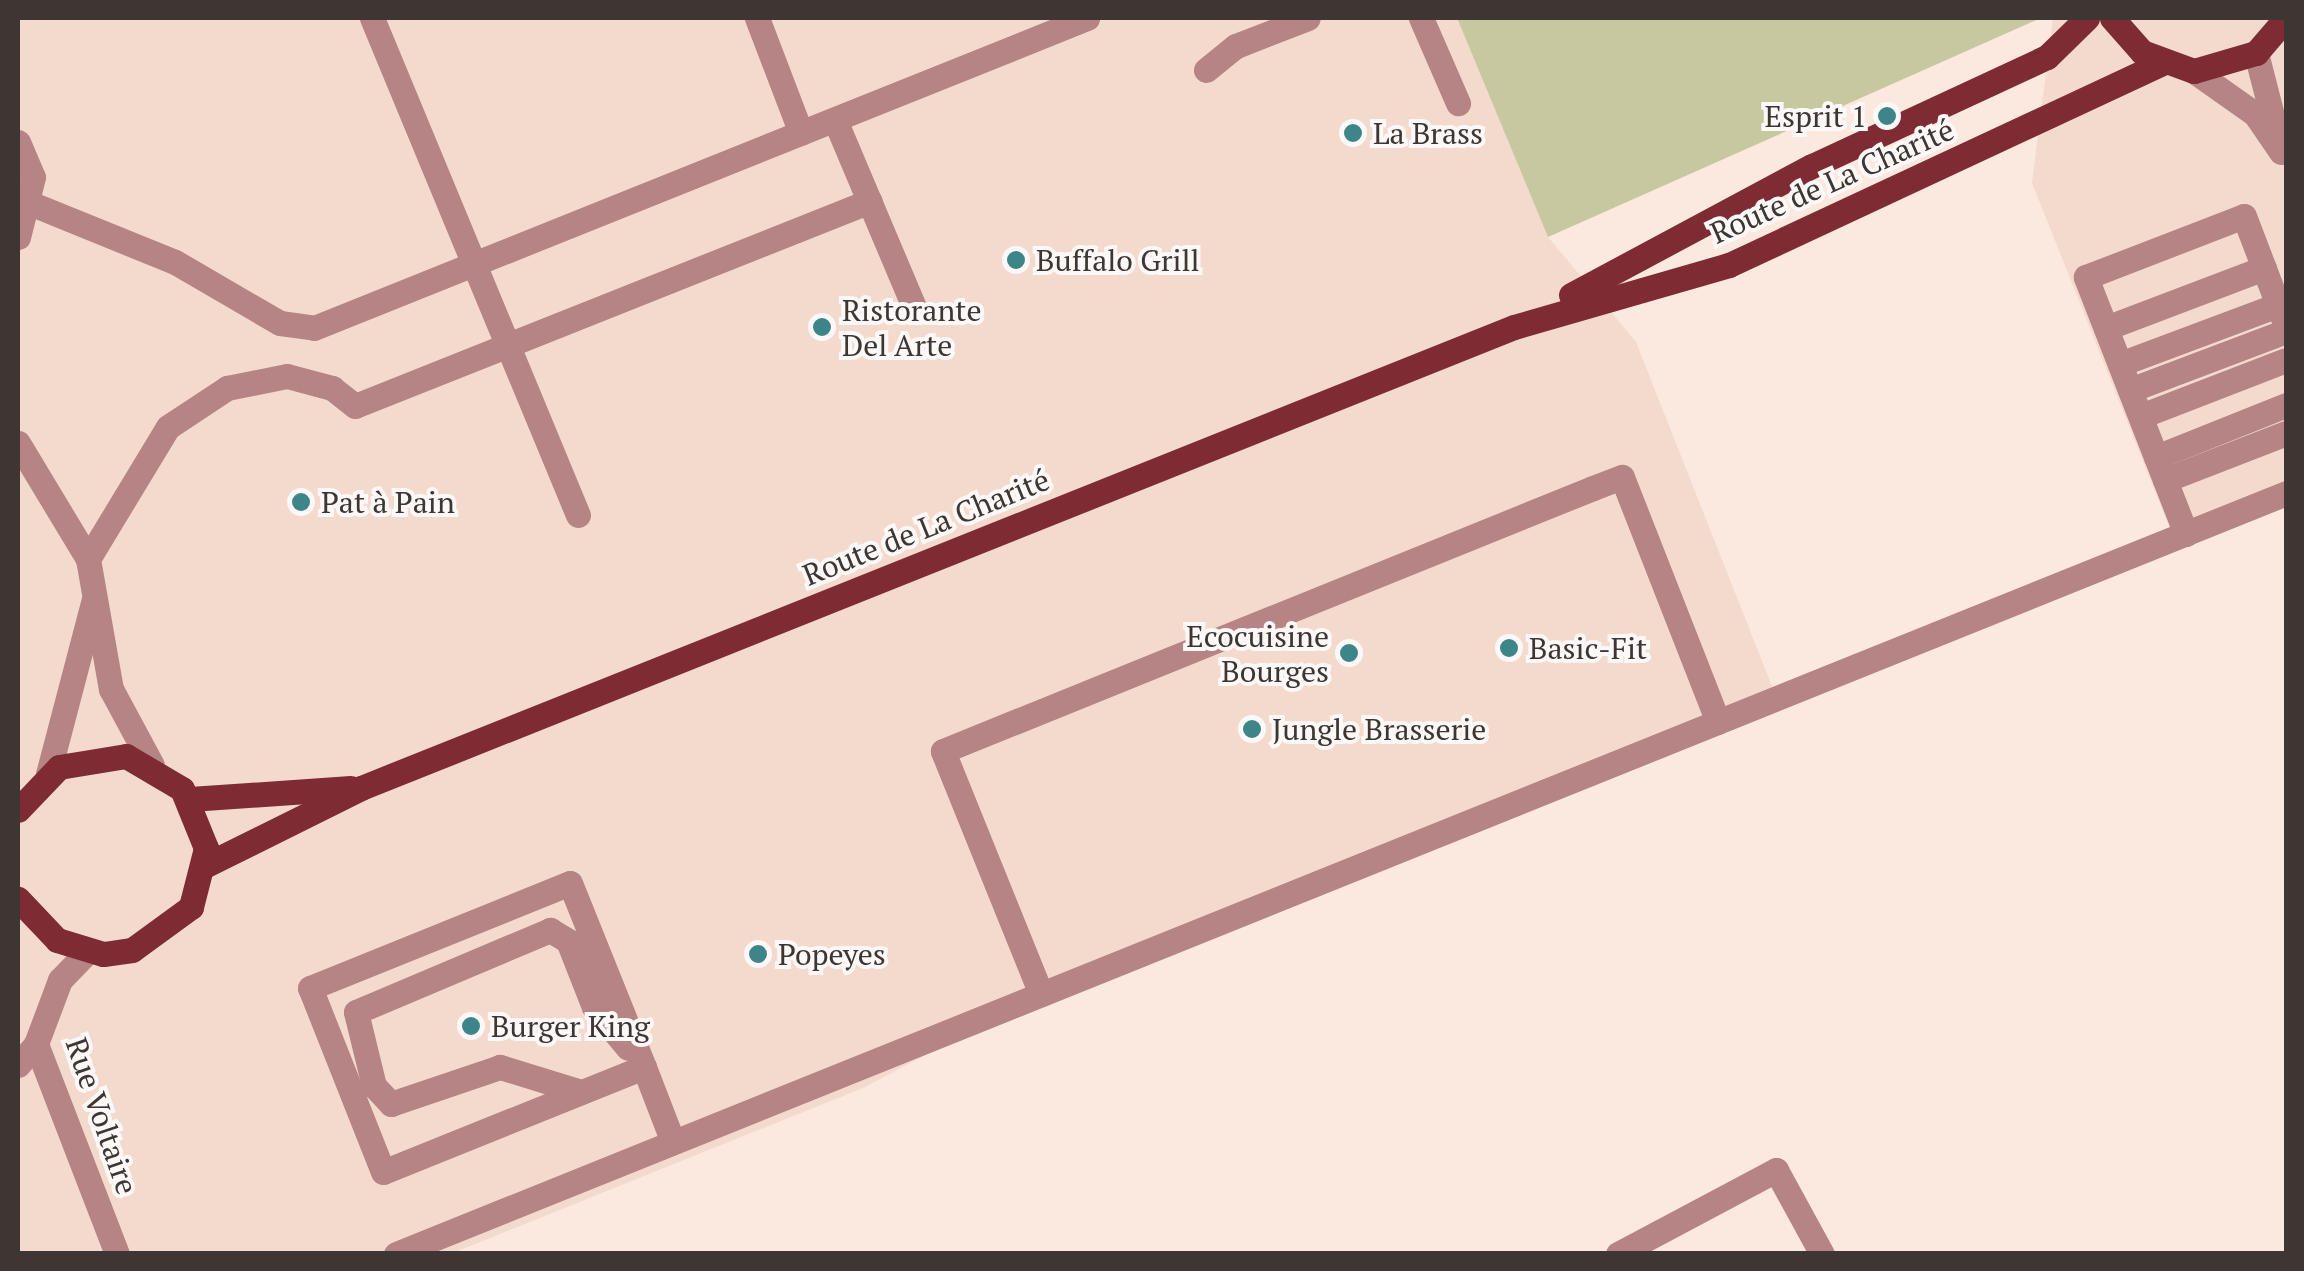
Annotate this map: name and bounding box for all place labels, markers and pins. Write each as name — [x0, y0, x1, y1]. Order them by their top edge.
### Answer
place label: Esprit 1 — [1765, 98, 1867, 134]
marker: Esprit 1 — [1876, 105, 1898, 127]
place label: La Brass — [1373, 115, 1483, 151]
marker: La Brass — [1342, 122, 1364, 144]
place label: Buffalo Grill — [1036, 242, 1199, 278]
marker: Buffalo Grill — [1005, 249, 1027, 271]
place label: Ristorante Del Arte — [842, 292, 982, 362]
marker: Ristorante Del Arte — [811, 316, 833, 338]
place label: Pat à Pain — [321, 484, 455, 520]
marker: Pat à Pain — [290, 491, 312, 513]
place label: Ecocuisine Bourges — [1186, 618, 1329, 688]
place label: Basic-Fit — [1529, 630, 1647, 666]
marker: Basic-Fit — [1498, 637, 1520, 659]
marker: Ecocuisine Bourges — [1338, 642, 1360, 664]
place label: Jungle Brasserie — [1272, 711, 1486, 747]
marker: Jungle Brasserie — [1241, 718, 1263, 740]
place label: Popeyes — [778, 936, 886, 972]
marker: Popeyes — [747, 943, 769, 965]
place label: Burger King — [491, 1008, 650, 1044]
marker: Burger King — [460, 1015, 482, 1037]

